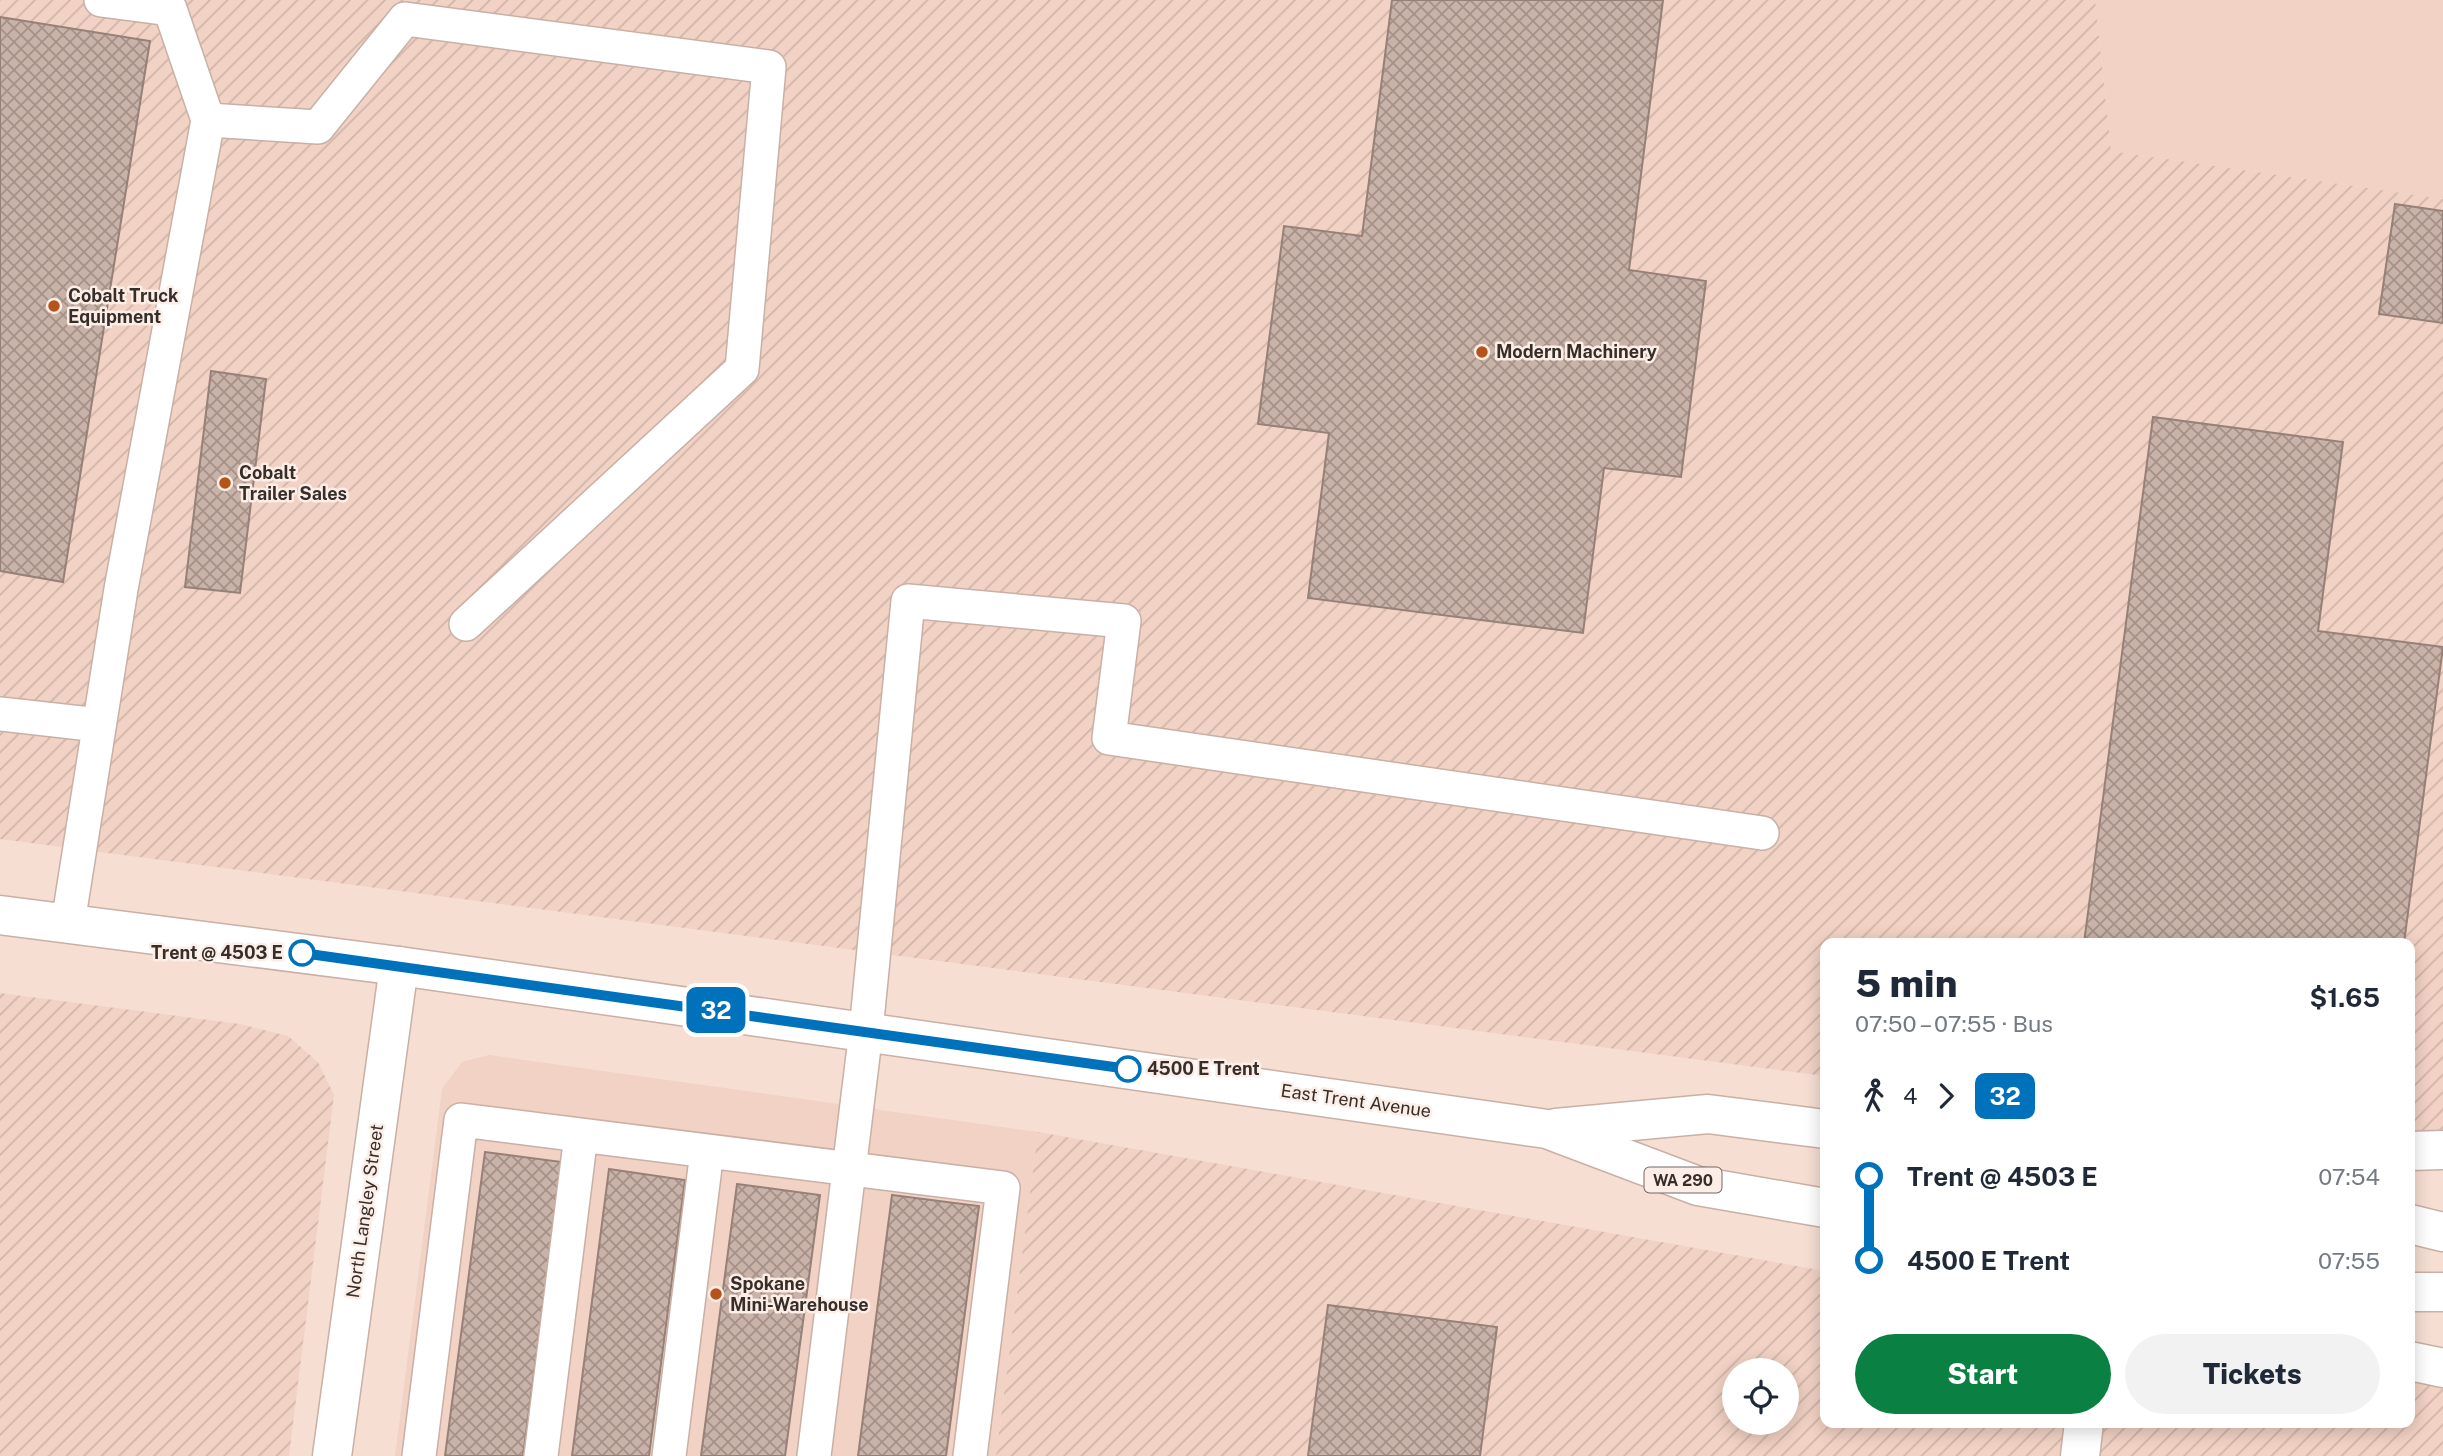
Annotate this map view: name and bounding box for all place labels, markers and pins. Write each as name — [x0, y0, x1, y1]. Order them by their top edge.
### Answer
place label: Cobalt Truck Equipment — [68, 285, 179, 327]
marker: Cobalt Truck Equipment — [46, 298, 62, 314]
place label: Modern Machinery — [1496, 341, 1657, 362]
marker: Modern Machinery — [1474, 344, 1490, 360]
place label: Cobalt Trailer Sales — [239, 462, 347, 504]
marker: Cobalt Trailer Sales — [217, 475, 233, 491]
marker: Trent @ 4503 E — [289, 940, 315, 966]
place label: Trent @ 4503 E — [151, 942, 283, 963]
marker: 4500 E Trent — [1115, 1056, 1141, 1082]
place label: 4500 E Trent — [1147, 1058, 1260, 1079]
place label: Spokane Mini-Warehouse — [730, 1273, 869, 1315]
marker: Spokane Mini-Warehouse — [708, 1286, 724, 1302]

